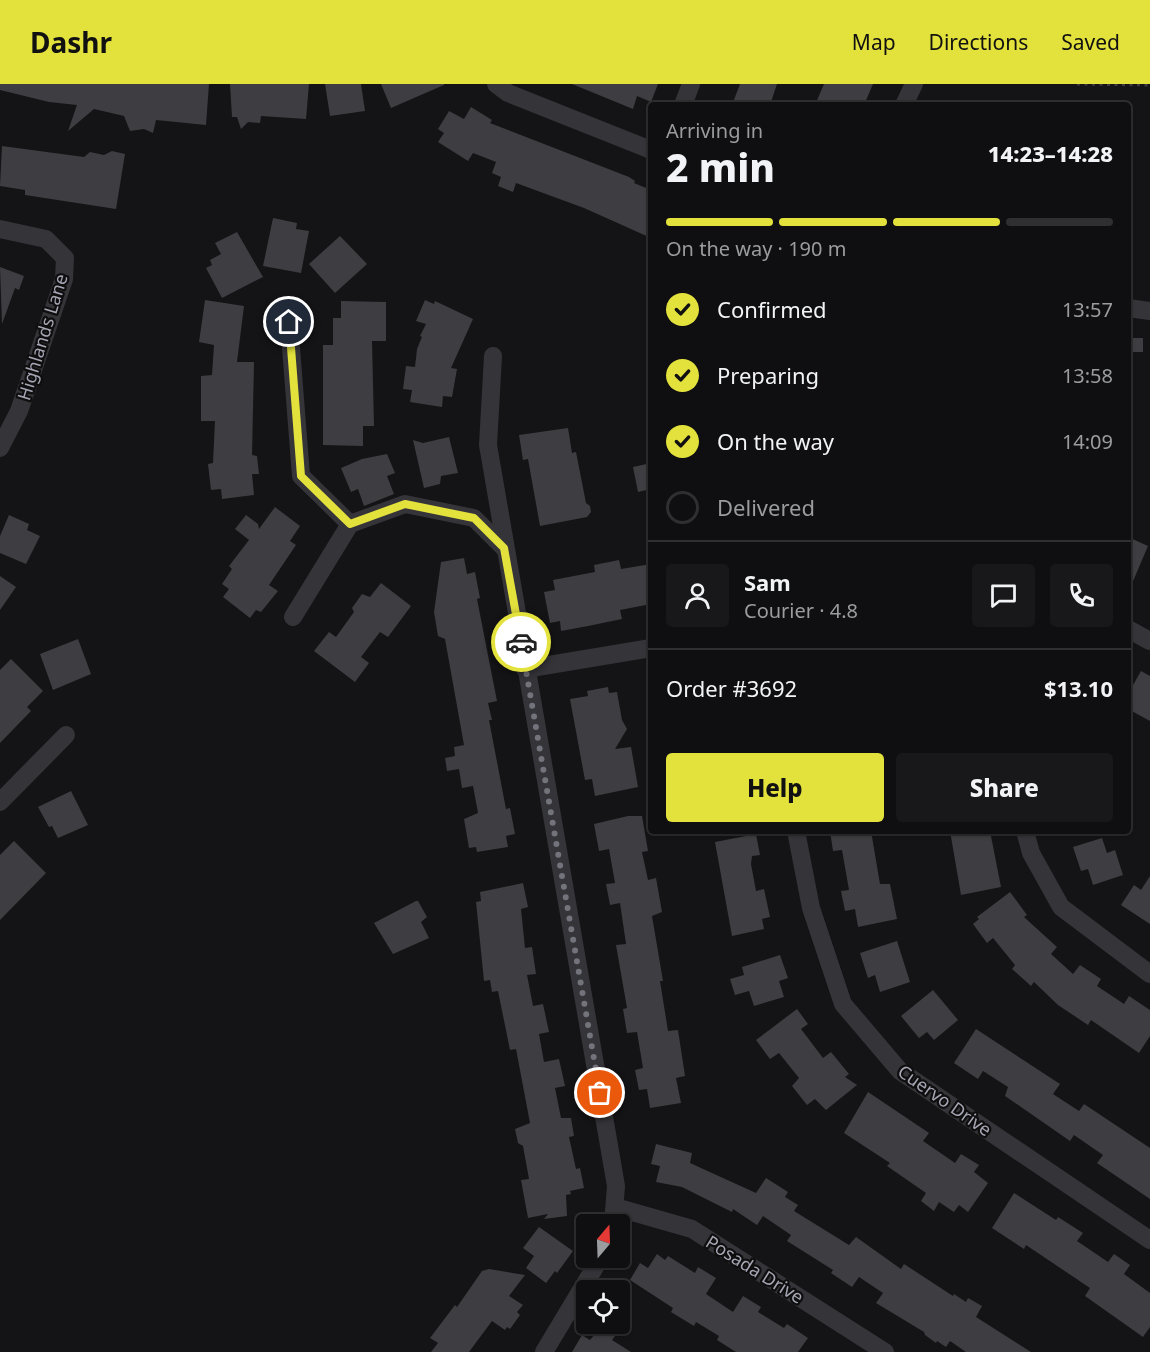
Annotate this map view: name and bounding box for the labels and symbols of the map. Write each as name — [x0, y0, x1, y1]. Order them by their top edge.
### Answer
street label: Highlands Lane — [11, 271, 73, 403]
pin — [263, 296, 314, 347]
courier — [491, 612, 551, 672]
street label: Cuervo Drive — [893, 1059, 997, 1141]
pin — [574, 1067, 625, 1118]
north arrow — [576, 1214, 630, 1268]
street label: Posada Drive — [702, 1229, 808, 1309]

